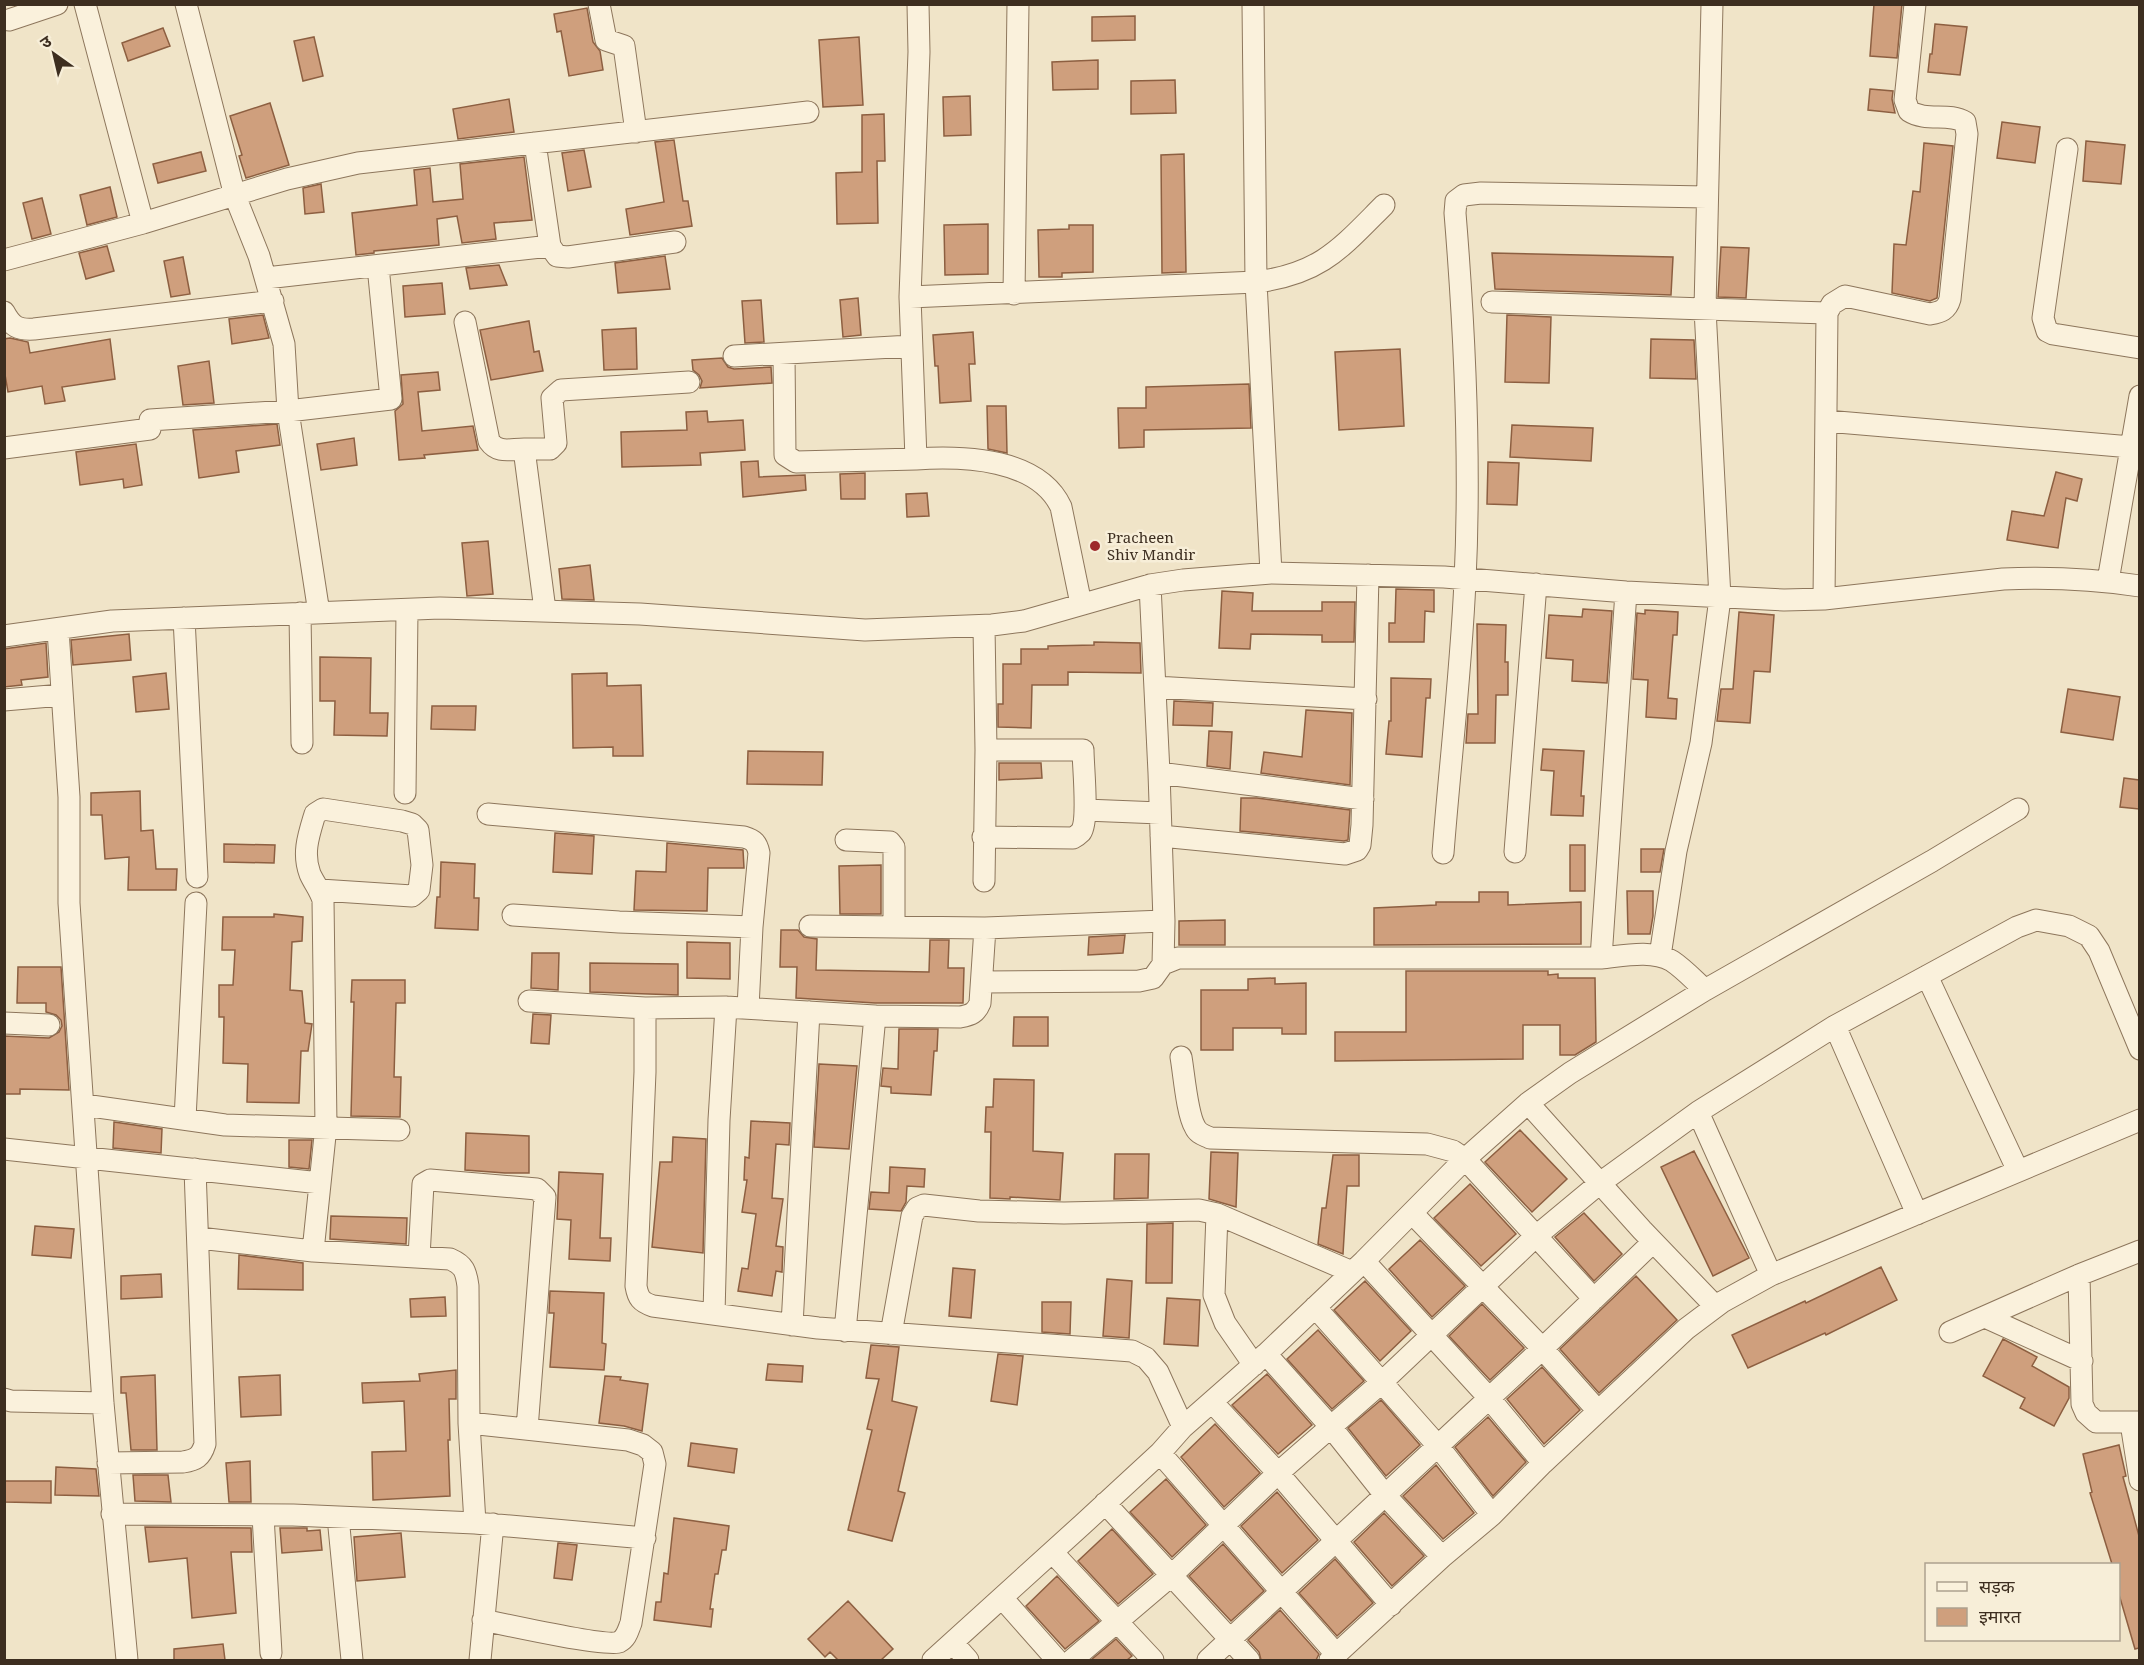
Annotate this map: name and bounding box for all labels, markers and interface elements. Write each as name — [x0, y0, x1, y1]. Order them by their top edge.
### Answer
north arrow — [24, 24, 84, 84]
text: उ — [36, 29, 56, 53]
place label: Pracheen Shiv Mandir — [1107, 527, 1195, 564]
marker: Pracheen Shiv Mandir — [1088, 539, 1102, 553]
legend — [1925, 1563, 2120, 1641]
text: सड़क — [1979, 1574, 2016, 1598]
text: इमारत — [1979, 1604, 2022, 1628]

